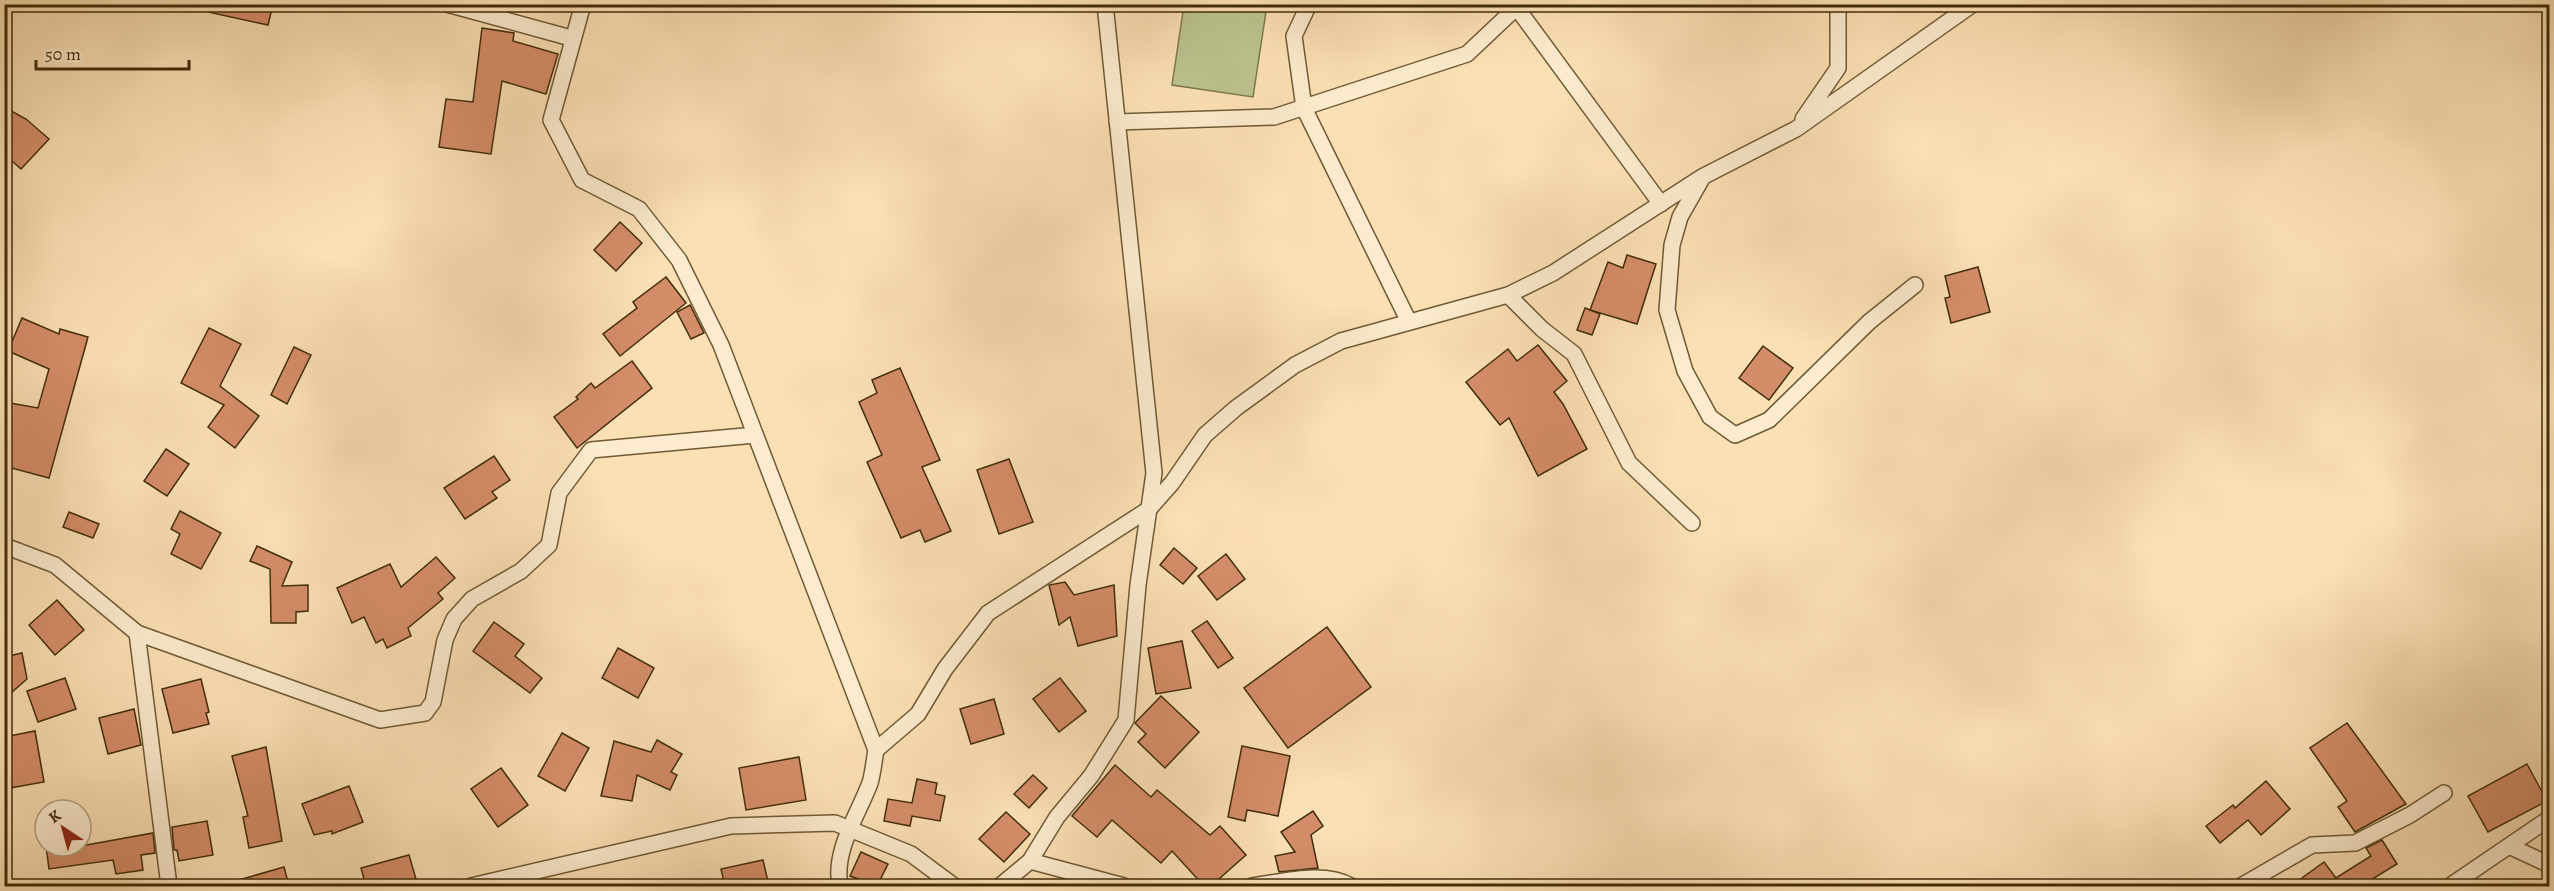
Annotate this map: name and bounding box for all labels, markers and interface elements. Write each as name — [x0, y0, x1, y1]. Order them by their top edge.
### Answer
scale bar — [36, 33, 189, 71]
text: 50 m — [45, 42, 81, 66]
north arrow — [33, 798, 93, 858]
text: K — [44, 804, 66, 829]

